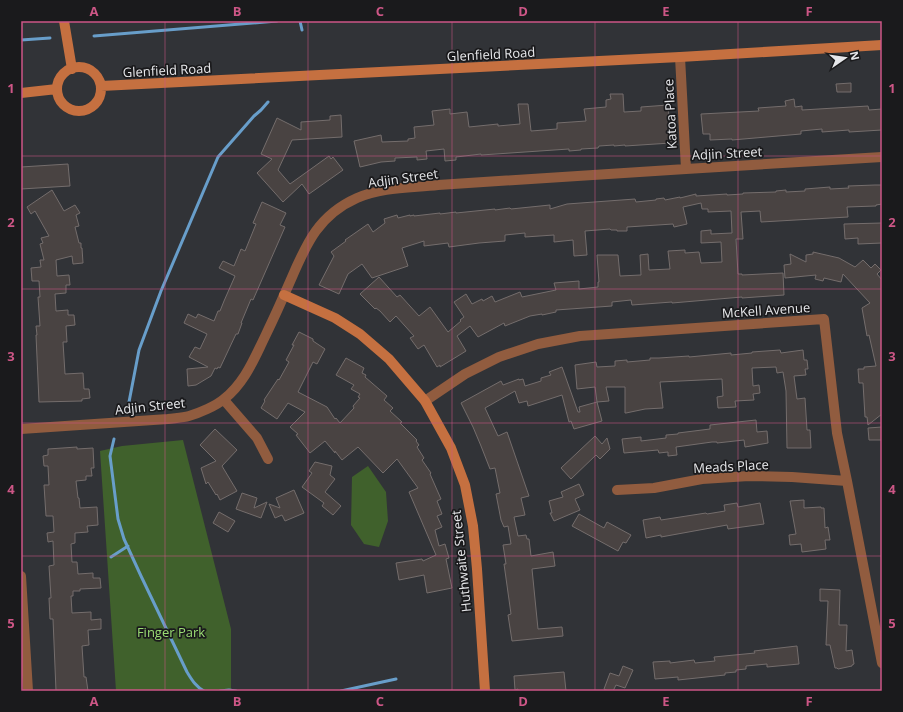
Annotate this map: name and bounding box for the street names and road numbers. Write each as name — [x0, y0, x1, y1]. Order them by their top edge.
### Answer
street label: Glenfield Road — [446, 43, 536, 65]
street label: Glenfield Road — [122, 59, 212, 81]
street label: Katoa Place — [659, 79, 681, 149]
street label: Adjin Street — [691, 142, 763, 164]
street label: Adjin Street — [367, 164, 439, 192]
street label: McKell Avenue — [721, 298, 811, 322]
street label: Adjin Street — [114, 393, 186, 419]
street label: Meads Place — [693, 455, 769, 477]
street label: Huthwaite Street — [447, 509, 475, 613]

